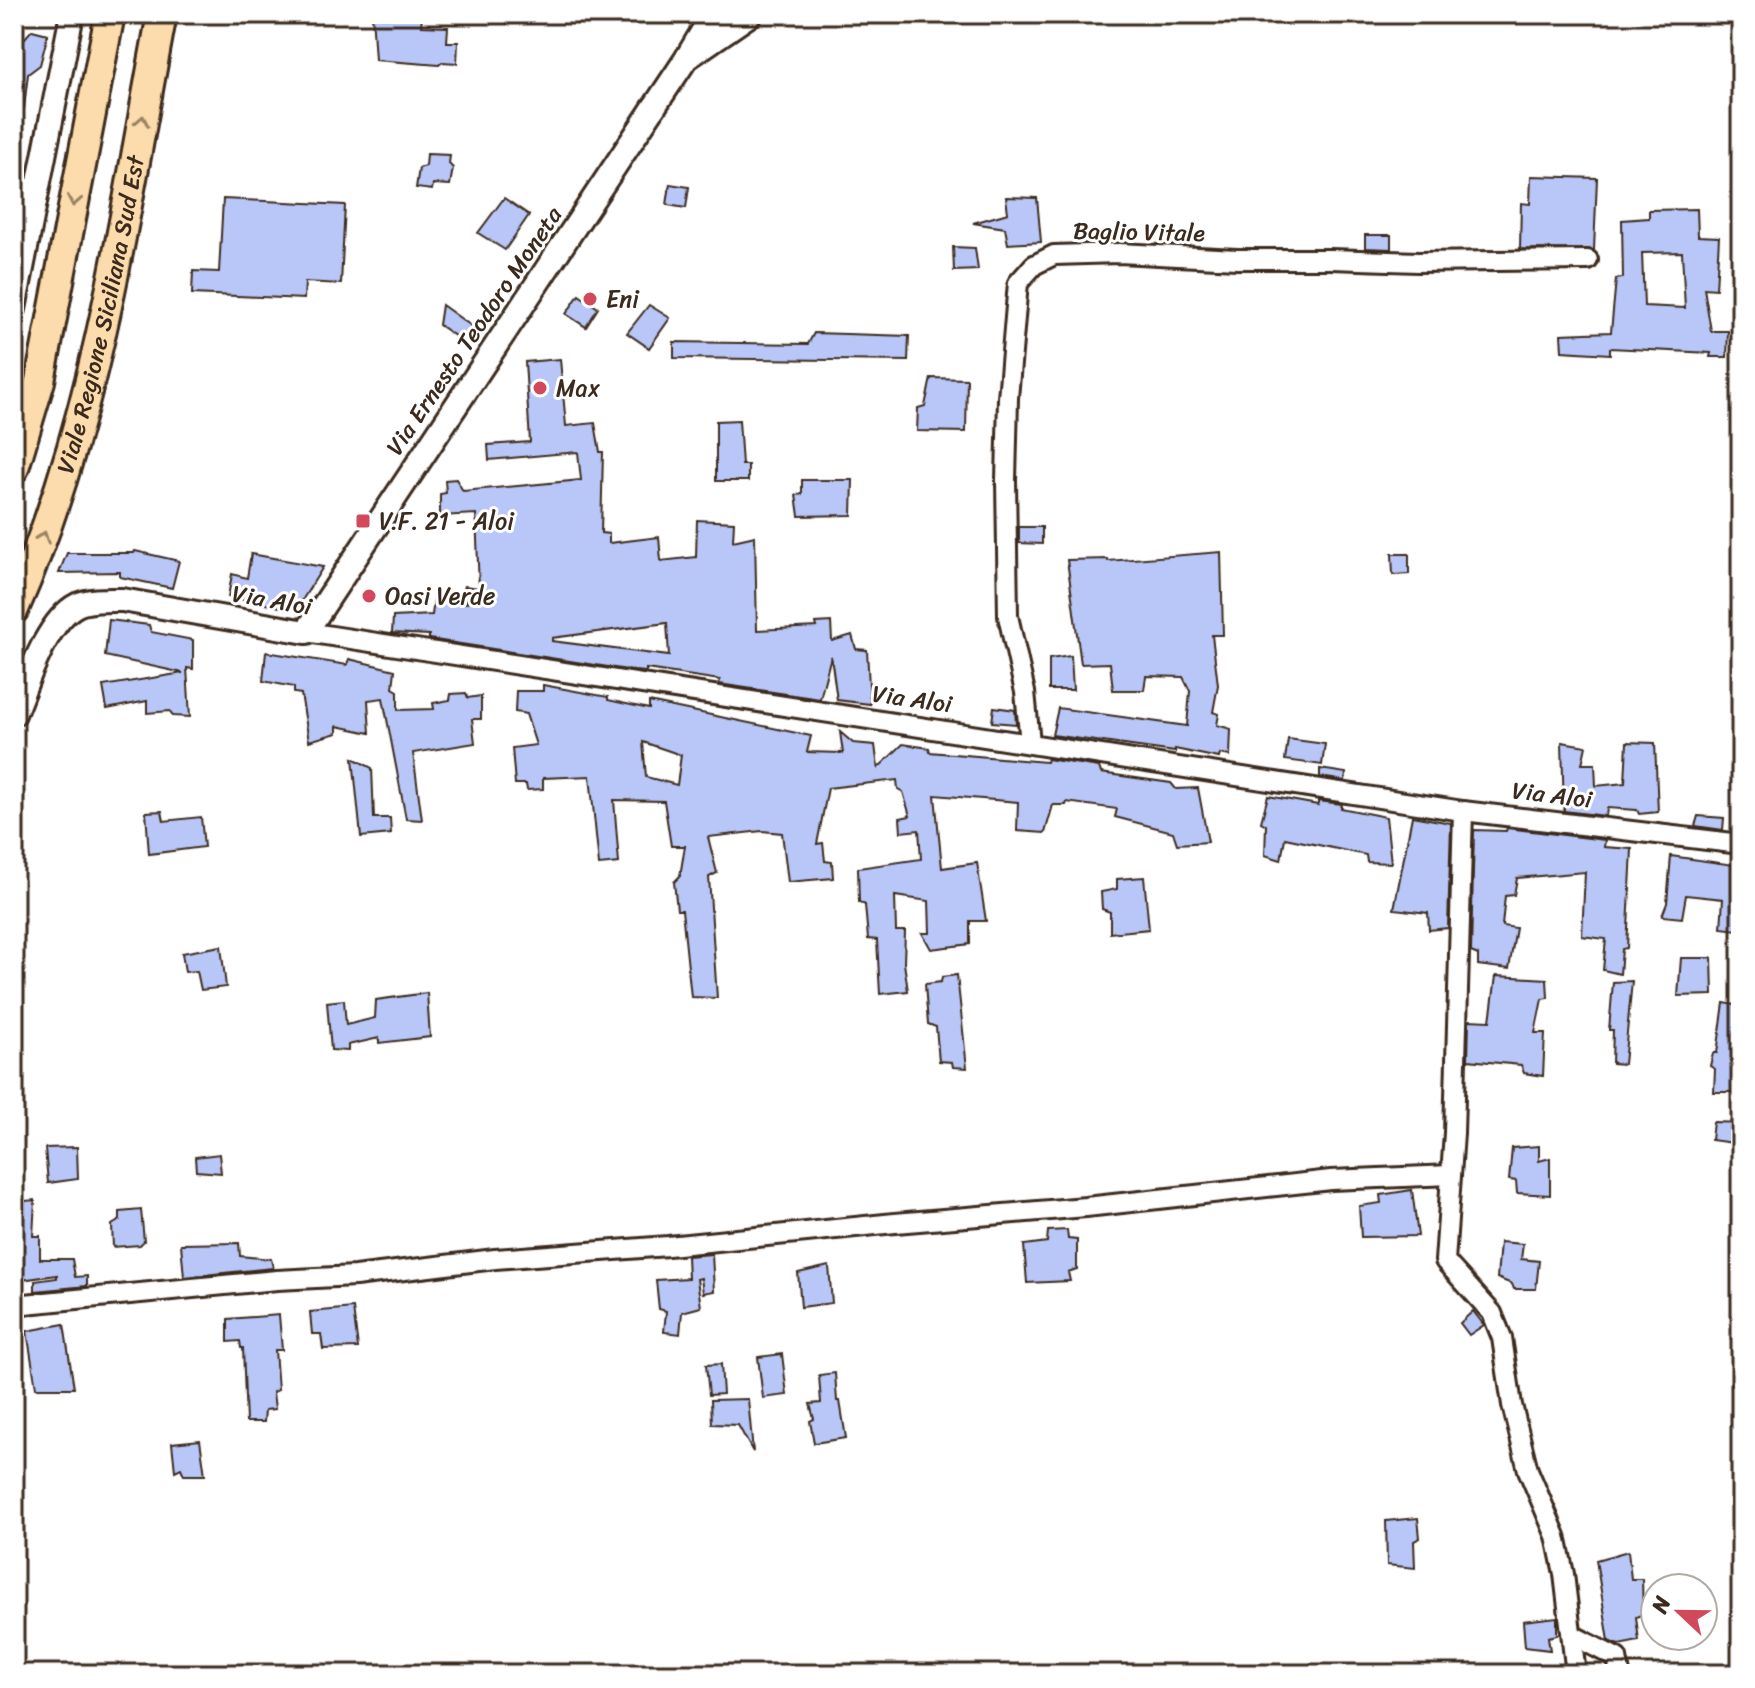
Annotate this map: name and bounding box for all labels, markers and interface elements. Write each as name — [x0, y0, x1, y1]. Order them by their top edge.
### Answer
one-way arrow — [133, 115, 150, 128]
street label: Viale Regione Siciliana Sud Est — [44, 151, 157, 479]
one-way arrow — [67, 194, 84, 207]
street label: Via Ernesto Teodoro Moneta — [375, 197, 574, 464]
street label: Baglio Vitale — [1073, 210, 1206, 254]
place label: Eni — [606, 278, 640, 320]
marker: Eni — [581, 290, 599, 308]
place label: Max — [556, 367, 601, 409]
marker: Max — [531, 379, 549, 397]
place label: V.F. 21 - Aloi — [379, 500, 515, 542]
marker: V.F. 21 - Aloi — [354, 512, 372, 530]
one-way arrow — [33, 530, 49, 544]
street label: Via Aloi — [229, 572, 317, 628]
place label: Oasi Verde — [385, 575, 495, 617]
marker: Oasi Verde — [360, 587, 378, 605]
street label: Via Aloi — [869, 673, 956, 726]
street label: Via Aloi — [1510, 769, 1596, 821]
north arrow — [1639, 1572, 1719, 1652]
text: N — [1640, 1590, 1682, 1620]

